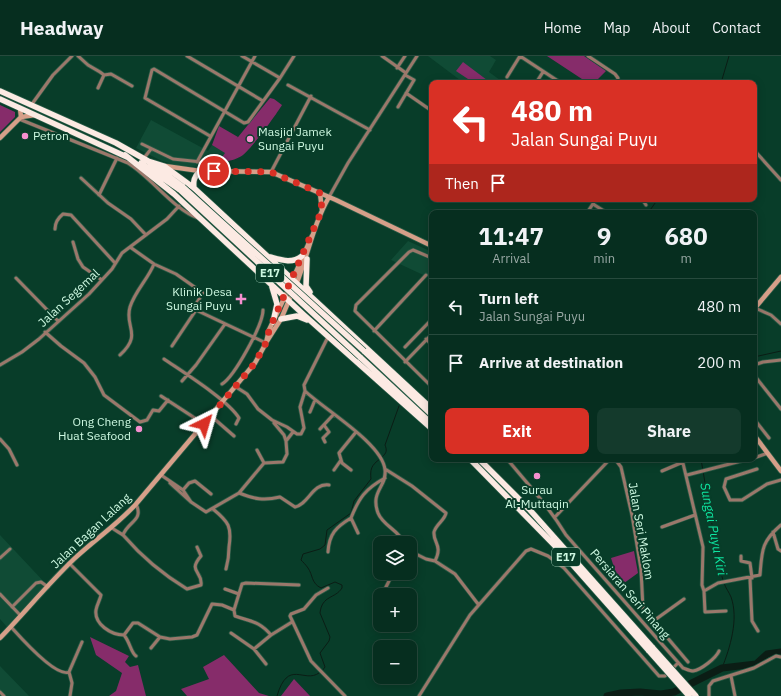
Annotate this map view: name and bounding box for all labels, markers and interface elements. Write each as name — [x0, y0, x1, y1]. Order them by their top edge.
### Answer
text: Headway — [20, 16, 103, 40]
text: Home — [544, 19, 581, 37]
text: Map — [603, 19, 630, 37]
text: About — [652, 19, 690, 37]
text: Contact — [712, 19, 761, 37]
text: 480 m — [511, 92, 593, 129]
icon: left — [445, 96, 497, 148]
place label: Masjid Jamek Sungai Puyu — [258, 124, 332, 153]
place label: Petron — [33, 128, 69, 143]
text: Jalan Sungai Puyu — [511, 128, 658, 151]
marker: Petron — [20, 131, 30, 141]
marker: Masjid Jamek Sungai Puyu — [245, 134, 255, 144]
pin — [197, 154, 231, 188]
icon: arrive — [203, 160, 225, 182]
icon: arrive — [487, 172, 509, 194]
text: Then — [445, 174, 479, 193]
text: 11:47 — [478, 220, 544, 252]
text: 9 — [597, 220, 611, 252]
text: 680 — [664, 220, 708, 252]
text: Arrival — [492, 250, 530, 267]
text: min — [593, 250, 615, 267]
text: m — [680, 250, 692, 267]
road number: E17 — [256, 264, 284, 282]
street label: Jalan Segemal — [35, 265, 102, 330]
place label: Klinik Desa Sungai Puyu — [166, 284, 233, 313]
text: Turn left — [479, 289, 539, 308]
marker: Klinik Desa Sungai Puyu — [235, 293, 247, 305]
icon: left — [445, 296, 467, 318]
text: 480 m — [697, 297, 741, 316]
text: Jalan Sungai Puyu — [479, 308, 585, 325]
icon: arrive — [445, 352, 467, 374]
text: Arrive at destination — [479, 353, 623, 372]
text: 200 m — [697, 353, 741, 372]
position arrow — [183, 403, 225, 445]
button: Exit — [445, 408, 589, 454]
button: Share — [597, 408, 741, 454]
place label: Ong Cheng Huat Seafood — [58, 414, 132, 443]
marker: Ong Cheng Huat Seafood — [134, 424, 144, 434]
marker: Surau Al-Muttaqin — [532, 471, 542, 481]
street label: Jalan Seri Maklom — [626, 481, 657, 581]
water label: Sungai Puyu Kiri — [696, 481, 731, 577]
place label: Surau Al-Muttaqin — [505, 482, 569, 511]
street label: Jalan Bagan Lalang — [48, 489, 134, 571]
map controls — [373, 536, 417, 684]
button: layers — [373, 536, 417, 580]
street label: Persiaran Seri Pinang — [587, 546, 674, 642]
road number: E17 — [552, 548, 580, 566]
button: + — [373, 588, 417, 632]
button: − — [373, 640, 417, 684]

